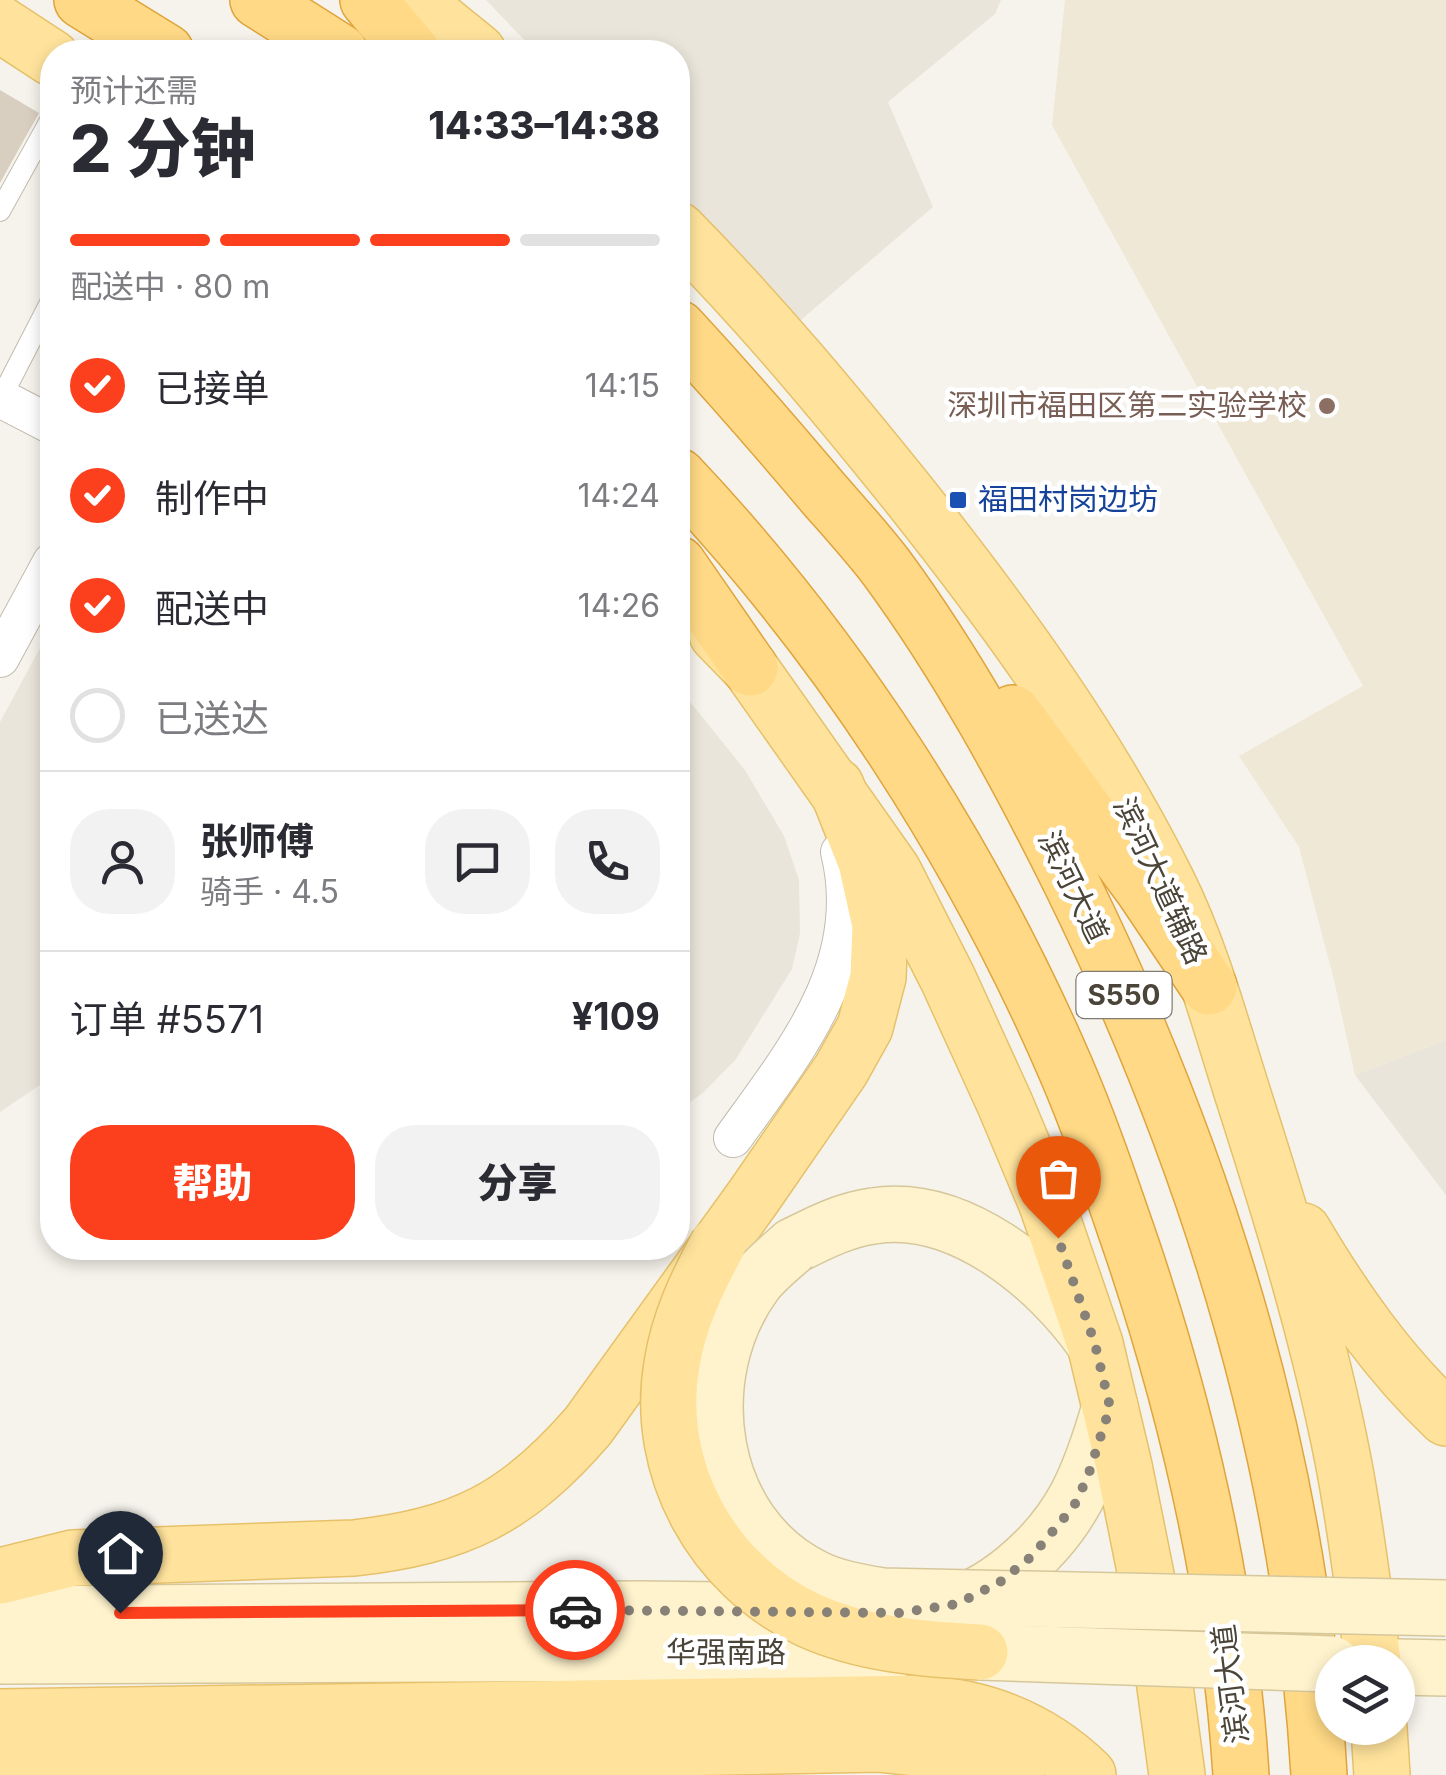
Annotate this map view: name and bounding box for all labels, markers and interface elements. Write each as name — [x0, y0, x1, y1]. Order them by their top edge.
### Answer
text: 预计还需 — [70, 71, 198, 110]
text: 14:33–14:38 — [428, 102, 660, 148]
text: 2 分钟 — [70, 109, 256, 188]
text: 配送中 · 80 m — [70, 267, 270, 306]
icon: check — [70, 358, 125, 413]
text: 已接单 — [155, 365, 269, 411]
text: 14:15 — [585, 366, 660, 405]
place label: 深圳市福田区第二实验学校 — [947, 387, 1307, 423]
marker: 深圳市福田区第二实验学校 — [1316, 395, 1338, 417]
icon: check — [70, 468, 125, 523]
text: 制作中 — [155, 475, 269, 521]
text: 14:24 — [577, 476, 660, 515]
place label: 福田村岗边坊 — [978, 481, 1158, 517]
marker: 福田村岗边坊 — [947, 489, 969, 511]
icon: check — [70, 578, 125, 633]
text: 配送中 — [155, 585, 269, 631]
text: 14:26 — [578, 586, 660, 625]
text: 已送达 — [155, 695, 269, 741]
street label: 滨河大道辅路 — [1107, 791, 1215, 970]
button: person — [70, 809, 175, 914]
button: chat — [425, 809, 530, 914]
button: phone — [555, 809, 660, 914]
text: 张师傅 — [200, 818, 314, 864]
street label: 滨河大道 — [1031, 825, 1116, 948]
text: 骑手 · 4.5 — [200, 872, 339, 911]
road number: S550 — [1076, 972, 1172, 1018]
text: ¥109 — [572, 993, 660, 1039]
text: 订单 #5571 — [70, 996, 264, 1042]
button: 帮助 — [70, 1125, 355, 1240]
button: 分享 — [375, 1125, 660, 1240]
pin — [1016, 1136, 1101, 1239]
icon: bag — [1031, 1151, 1086, 1206]
pin — [78, 1511, 163, 1614]
icon: home — [93, 1526, 148, 1581]
courier — [525, 1560, 625, 1660]
icon: car — [548, 1583, 603, 1638]
street label: 滨河大道 — [1205, 1622, 1255, 1746]
street label: 华强南路 — [666, 1634, 786, 1670]
map controls — [1315, 1645, 1415, 1745]
button: layers — [1315, 1645, 1415, 1745]

